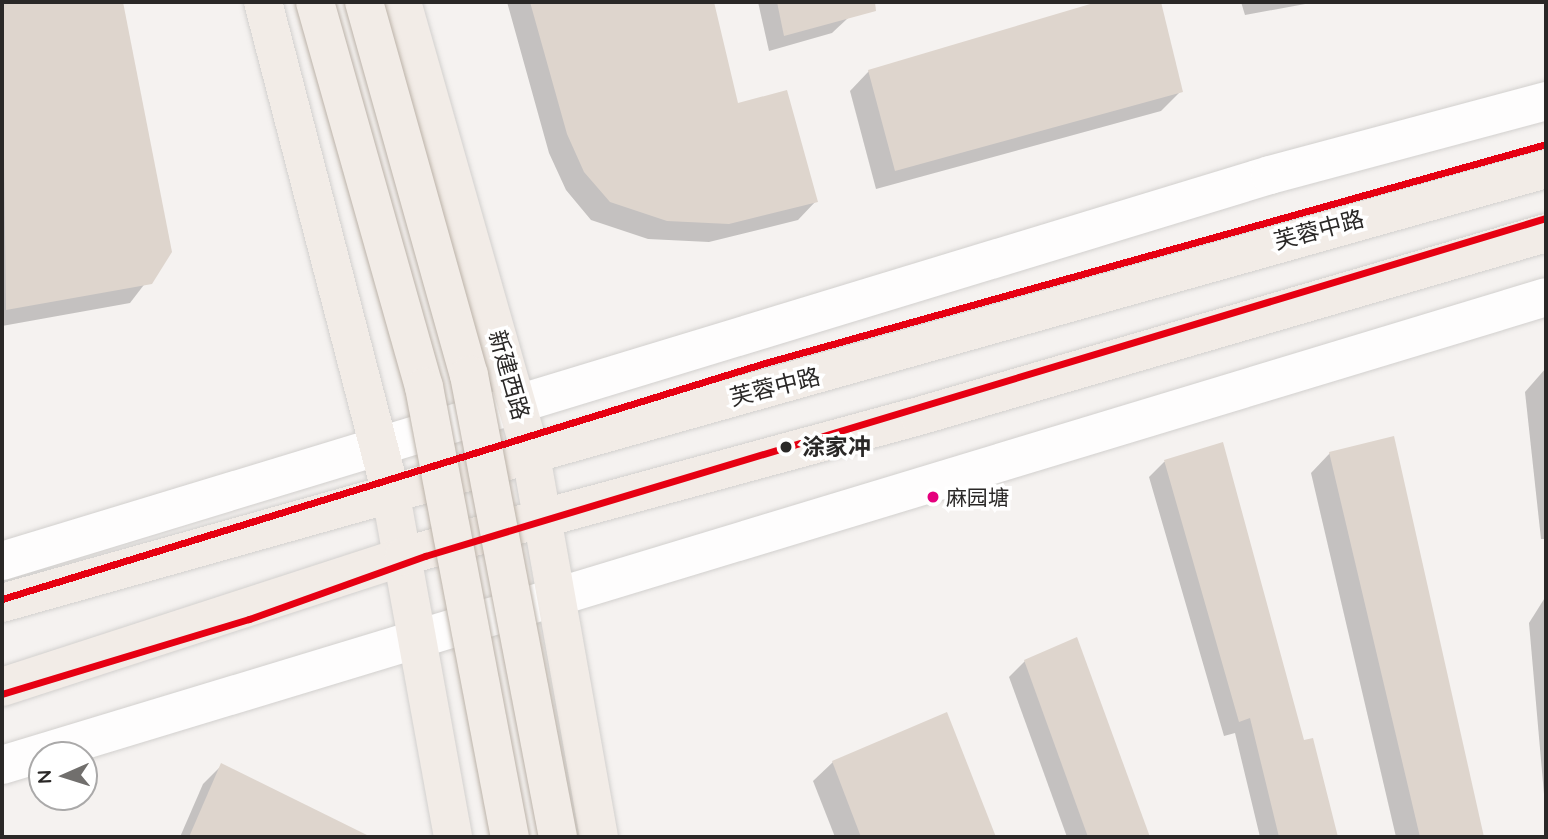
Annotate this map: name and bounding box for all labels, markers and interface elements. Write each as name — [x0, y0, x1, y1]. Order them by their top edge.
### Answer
street label: 芙蓉中路 — [1271, 205, 1367, 255]
street label: 新建西路 — [483, 327, 535, 423]
street label: 芙蓉中路 — [727, 362, 823, 412]
place label: 涂家冲 — [802, 433, 871, 461]
marker: 涂家冲 — [776, 437, 796, 457]
place label: 麻园塘 — [946, 484, 1009, 510]
marker: 麻园塘 — [926, 490, 940, 504]
north arrow — [28, 741, 98, 811]
text: N — [32, 769, 56, 785]

